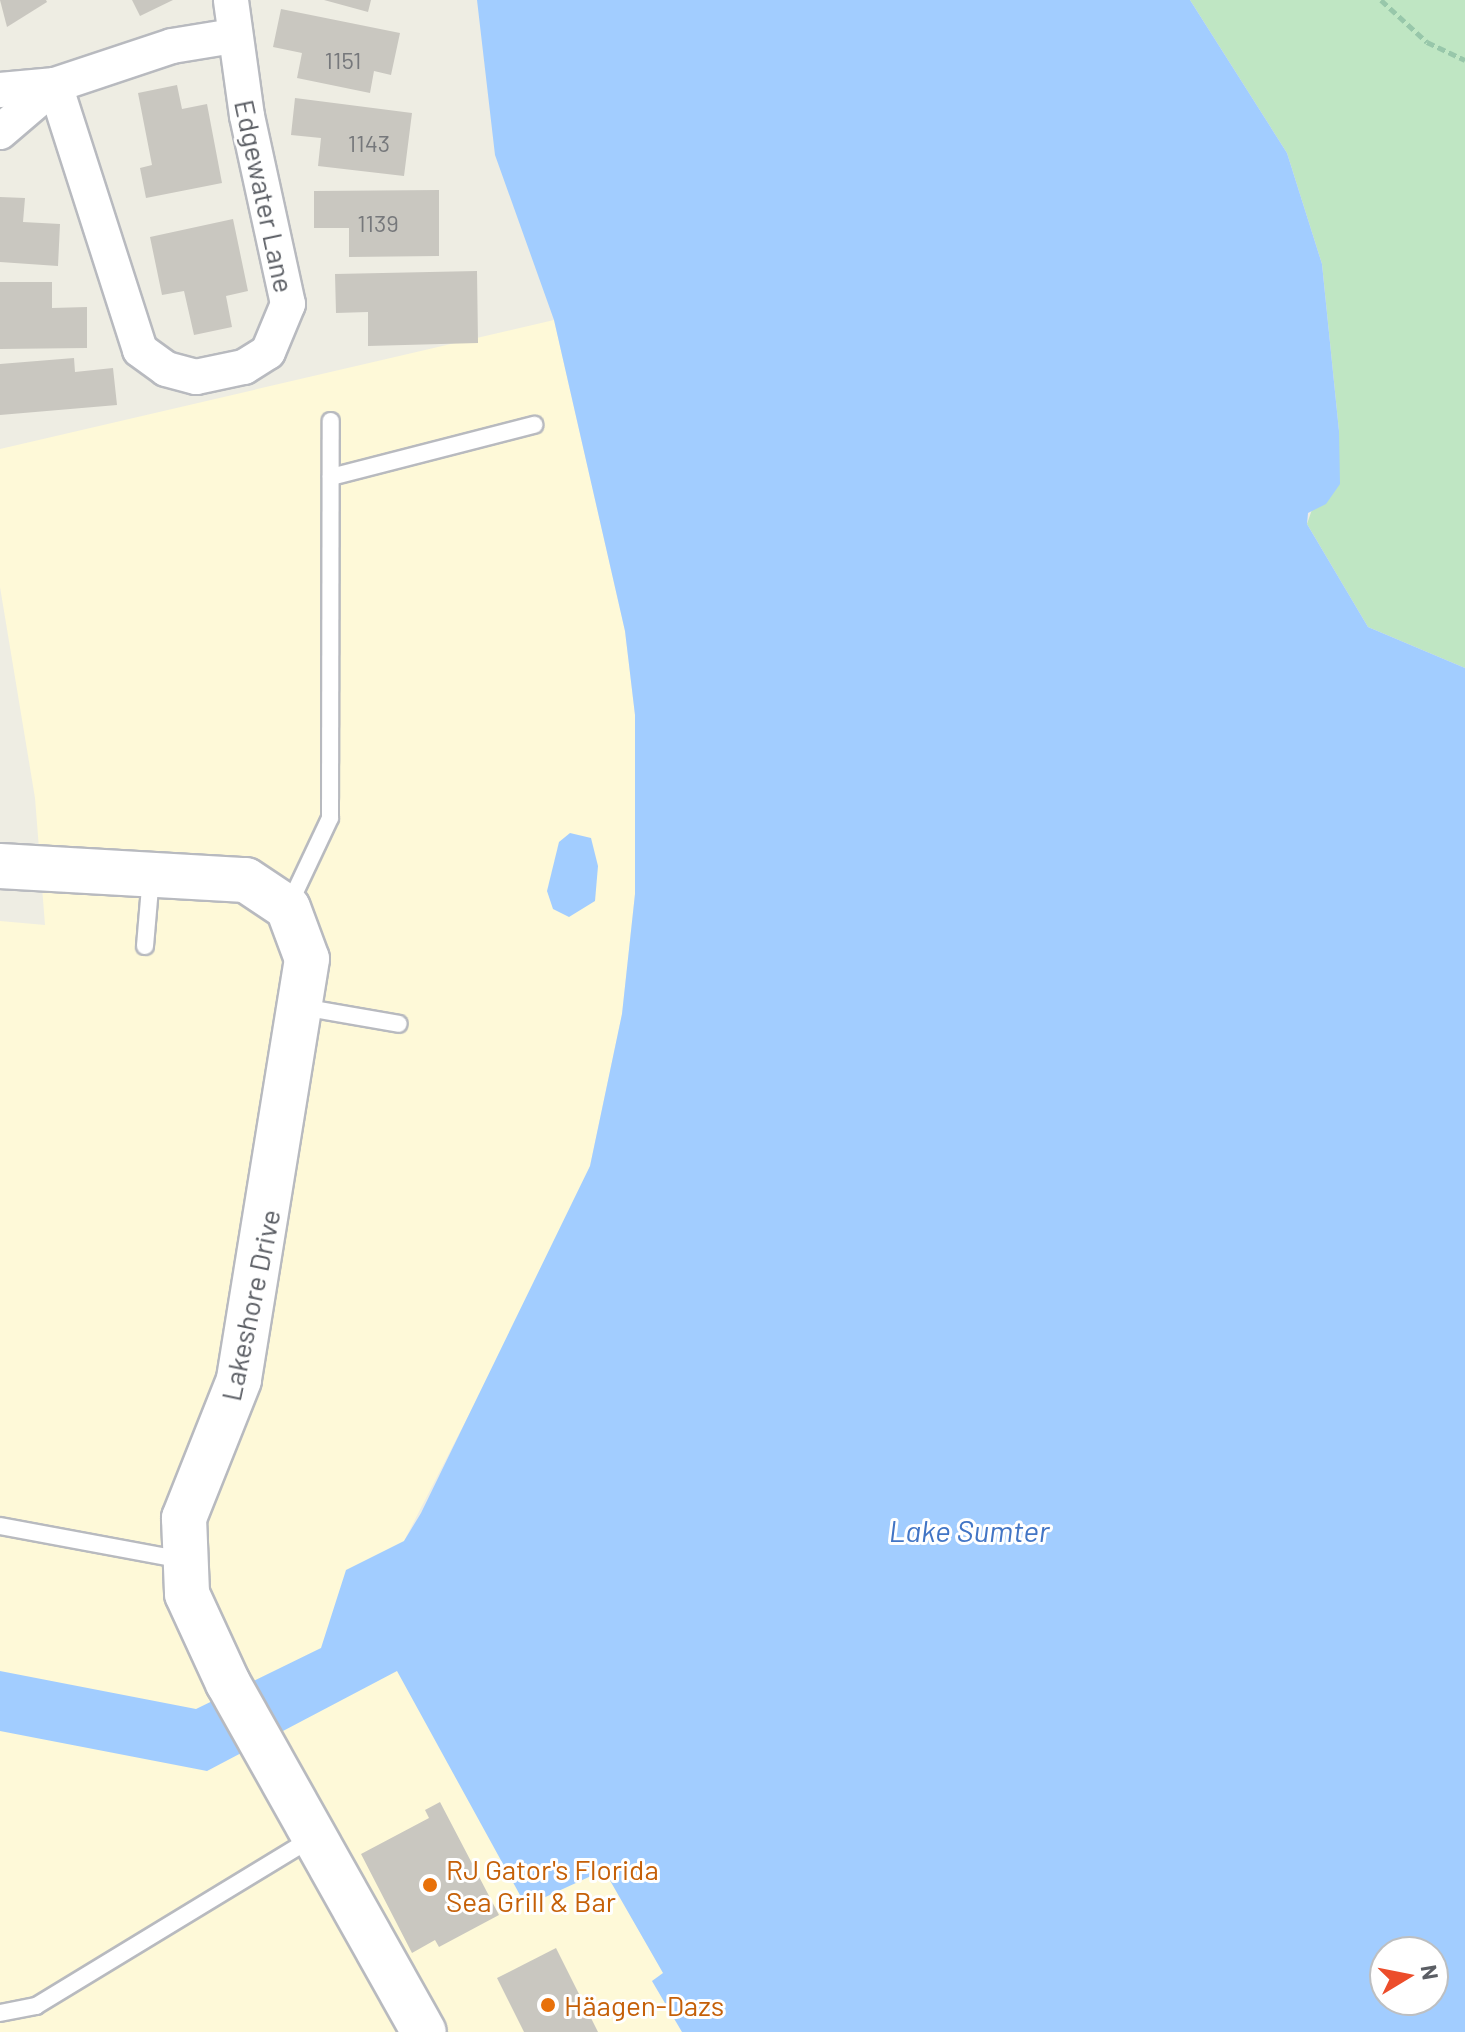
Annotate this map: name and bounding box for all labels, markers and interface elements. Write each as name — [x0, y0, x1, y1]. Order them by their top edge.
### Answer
house number: 1151 — [325, 46, 361, 74]
street label: Edgewater Lane — [228, 96, 302, 296]
house number: 1143 — [348, 129, 390, 157]
house number: 1139 — [357, 209, 399, 237]
street label: Lakeshore Drive — [213, 1206, 287, 1404]
water label: Lake Sumter — [889, 1512, 1049, 1548]
place label: RJ Gator's Florida Sea Grill & Bar — [446, 1852, 659, 1918]
marker: RJ Gator's Florida Sea Grill & Bar — [421, 1876, 439, 1894]
north arrow — [1369, 1936, 1449, 2016]
text: N — [1417, 1963, 1445, 1982]
place label: Häagen-Dazs — [564, 1988, 724, 2022]
marker: Häagen-Dazs — [539, 1996, 557, 2014]

